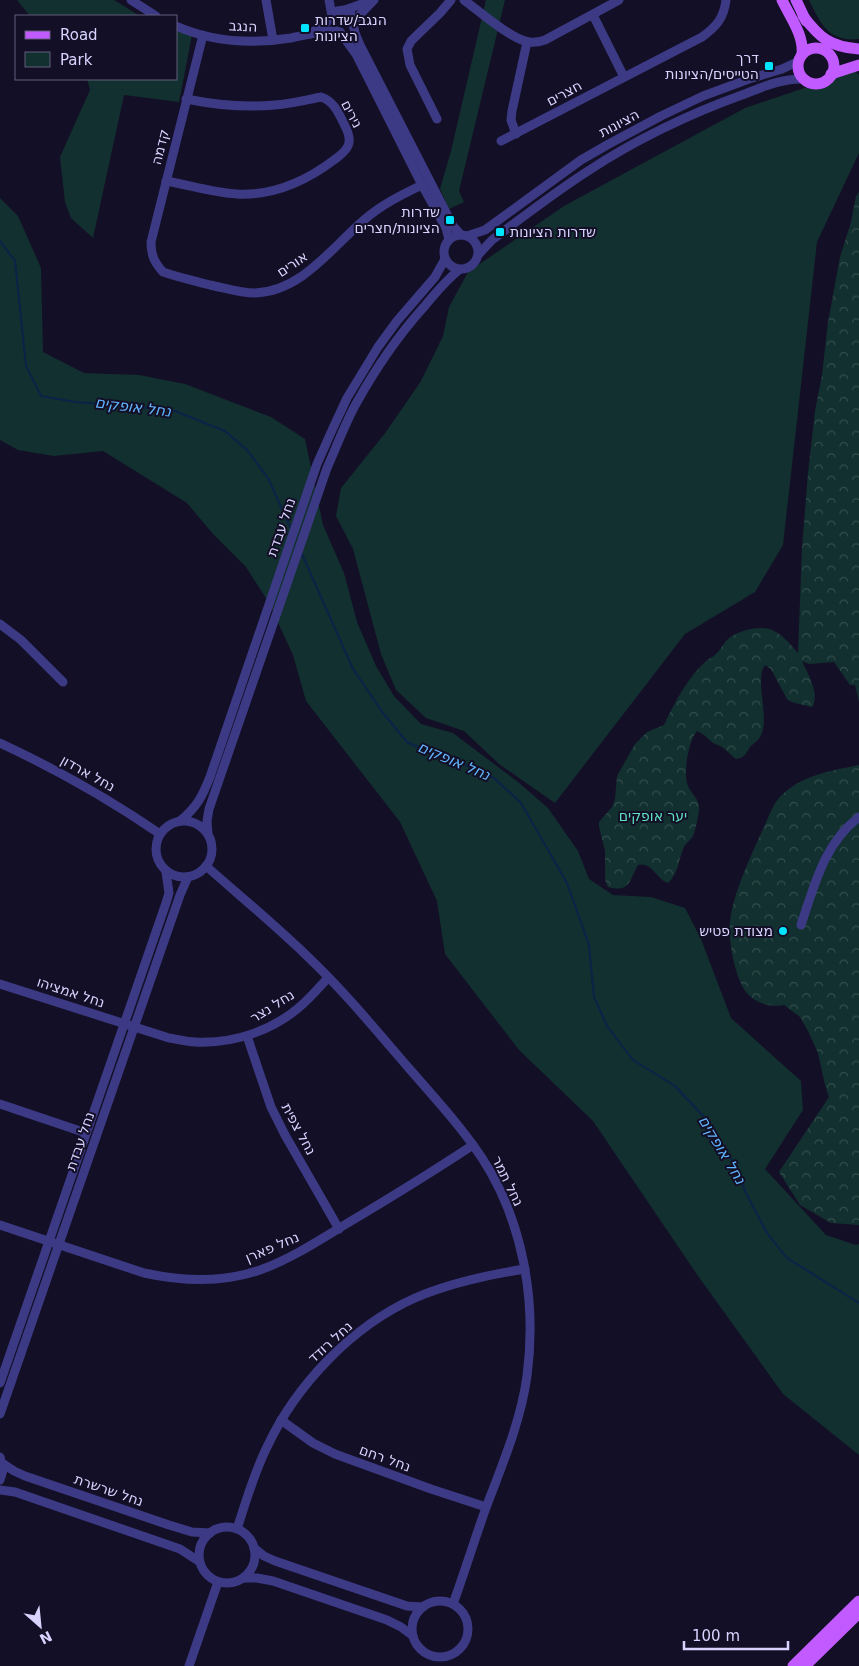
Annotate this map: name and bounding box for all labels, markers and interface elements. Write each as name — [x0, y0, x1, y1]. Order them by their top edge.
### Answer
place label: הנגב/שדרות הציונות — [315, 12, 387, 44]
legend — [15, 15, 178, 80]
street label: הנגב — [228, 17, 258, 35]
marker: הנגב/שדרות הציונות — [299, 22, 311, 34]
text: Road — [60, 26, 98, 44]
place label: דרך הטייסים/הציונות — [665, 50, 759, 82]
text: Park — [60, 51, 93, 69]
marker: דרך הטייסים/הציונות — [763, 60, 775, 72]
street label: חצרים — [544, 77, 584, 109]
street label: נירים — [338, 97, 366, 131]
street label: הציונות — [596, 106, 642, 140]
street label: קדמה — [148, 127, 172, 167]
place label: שדרות הציונות/חצרים — [354, 204, 440, 236]
marker: שדרות הציונות/חצרים — [444, 214, 456, 226]
place label: שדרות הציונות — [510, 224, 596, 240]
marker: שדרות הציונות — [494, 226, 506, 238]
street label: אורים — [274, 248, 310, 280]
water label: נחל אופקים — [94, 393, 172, 421]
street label: נחל עבדת — [264, 496, 298, 558]
water label: נחל אופקים — [415, 738, 493, 784]
street label: נחל ארדון — [58, 752, 118, 794]
park label: יער אופקים — [619, 808, 687, 824]
place label: מצודת פטיש — [699, 923, 773, 939]
marker: מצודת פטיש — [777, 925, 789, 937]
street label: נחל אמציהו — [35, 974, 107, 1010]
street label: נחל נצר — [247, 986, 297, 1026]
street label: נחל צפית — [279, 1100, 319, 1158]
street label: נחל עבדת — [63, 1110, 97, 1172]
water label: נחל אופקים — [695, 1113, 749, 1187]
street label: נחל תמר — [489, 1153, 527, 1209]
street label: נחל פארן — [243, 1229, 301, 1265]
street label: נחל רודד — [305, 1318, 355, 1366]
street label: נחל רחם — [357, 1441, 413, 1475]
street label: נחל שרשרת — [72, 1471, 146, 1509]
north arrow — [15, 1601, 65, 1651]
scale bar — [684, 1618, 788, 1650]
text: 100 m — [692, 1627, 740, 1645]
text: N — [37, 1628, 55, 1647]

